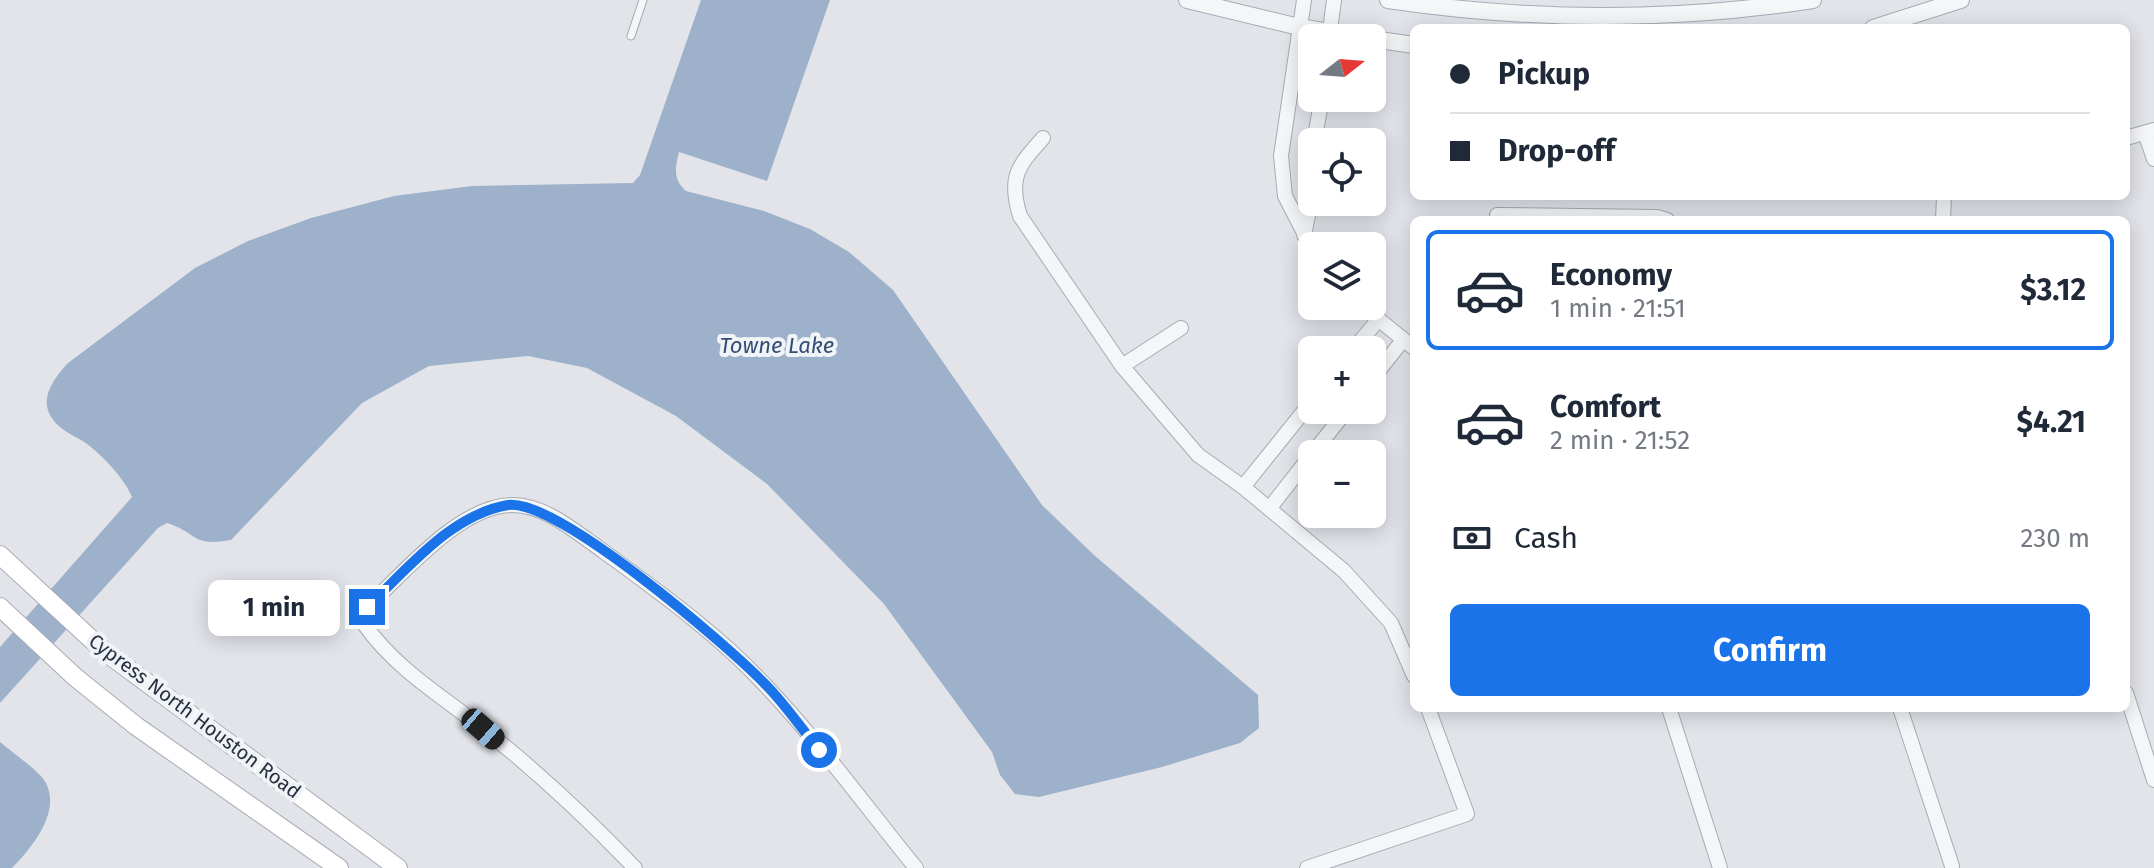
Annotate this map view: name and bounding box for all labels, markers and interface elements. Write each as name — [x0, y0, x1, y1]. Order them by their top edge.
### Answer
north arrow — [1298, 24, 1386, 112]
map controls — [1298, 24, 1386, 528]
text: Pickup — [1498, 56, 1590, 92]
button: locate — [1298, 128, 1386, 216]
text: Drop-off — [1498, 133, 1615, 169]
button: layers — [1298, 232, 1386, 320]
icon: car — [1454, 254, 1526, 326]
text: Economy — [1550, 257, 1672, 293]
text: $3.12 — [2020, 272, 2086, 308]
text: 1 min · 21:51 — [1550, 293, 1686, 324]
water label: Towne Lake — [720, 332, 834, 359]
button: + — [1298, 336, 1386, 424]
icon: car — [1454, 386, 1526, 458]
text: Comfort — [1550, 389, 1661, 425]
text: $4.21 — [2017, 404, 2086, 440]
text: 2 min · 21:52 — [1550, 425, 1690, 456]
button: − — [1298, 440, 1386, 528]
icon: cash — [1450, 516, 1494, 560]
text: Cash — [1514, 520, 1578, 556]
text: 230 m — [2021, 523, 2090, 554]
callout: 1 min — [207, 579, 339, 635]
route end — [349, 589, 385, 625]
text: 1 min — [243, 592, 305, 623]
button: Confirm — [1450, 604, 2090, 696]
street label: Cypress North Houston Road — [84, 628, 306, 804]
car — [457, 704, 509, 754]
route start — [801, 732, 837, 768]

